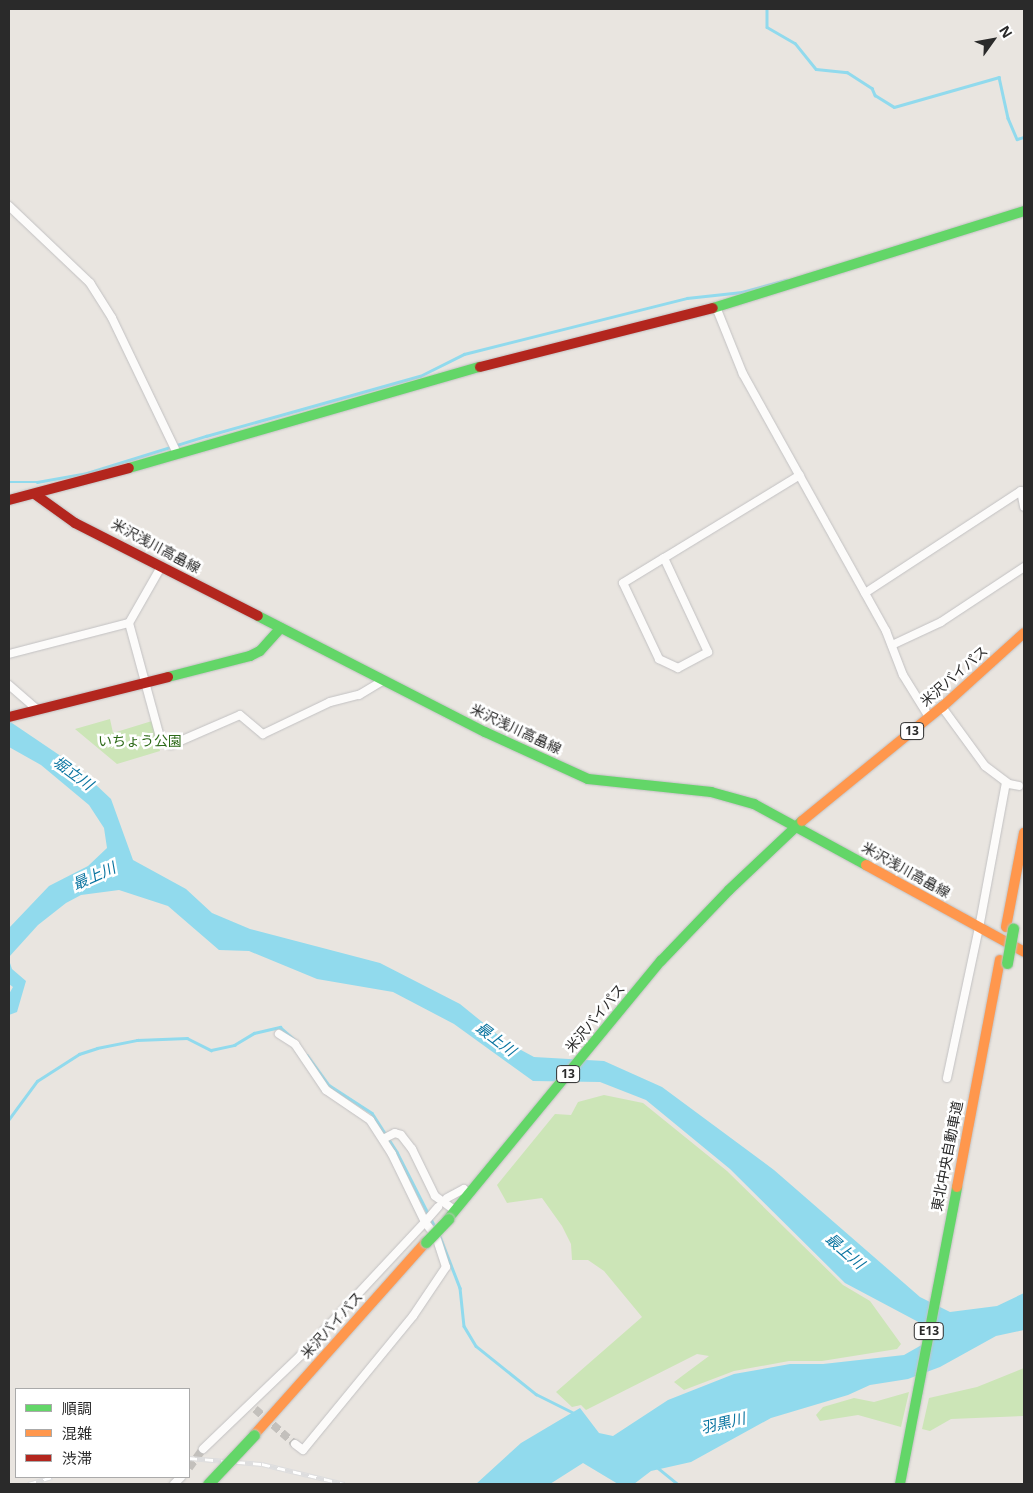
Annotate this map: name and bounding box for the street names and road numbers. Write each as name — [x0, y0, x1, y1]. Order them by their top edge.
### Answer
street label: 米沢浅川高畠線 — [109, 516, 203, 576]
street label: 米沢バイパス — [917, 642, 991, 710]
street label: 米沢浅川高畠線 — [468, 701, 564, 757]
road number: 13 — [900, 721, 924, 740]
street label: 米沢浅川高畠線 — [859, 839, 953, 901]
street label: 米沢バイパス — [562, 980, 628, 1056]
road number: 13 — [556, 1064, 580, 1084]
street label: 東北中央自動車道 — [928, 1099, 966, 1213]
street label: 米沢バイパス — [298, 1288, 366, 1362]
road number: E13 — [913, 1322, 945, 1340]

